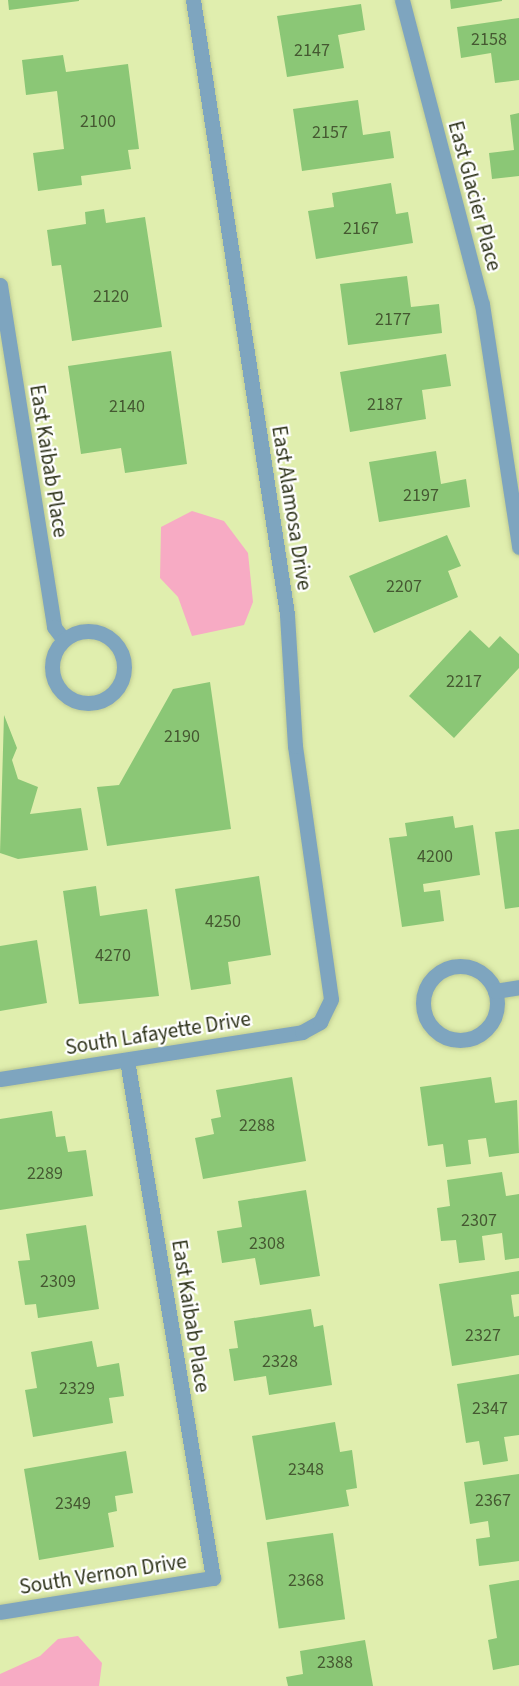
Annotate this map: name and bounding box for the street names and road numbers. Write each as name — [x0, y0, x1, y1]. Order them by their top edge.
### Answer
street label: East Glacier Place — [443, 118, 507, 274]
street label: East Kaibab Place — [24, 383, 74, 539]
street label: East Alamosa Drive — [267, 424, 317, 592]
street label: South Lafayette Drive — [63, 1006, 253, 1060]
street label: East Kaibab Place — [166, 1238, 216, 1394]
street label: South Vernon Drive — [18, 1548, 188, 1600]

